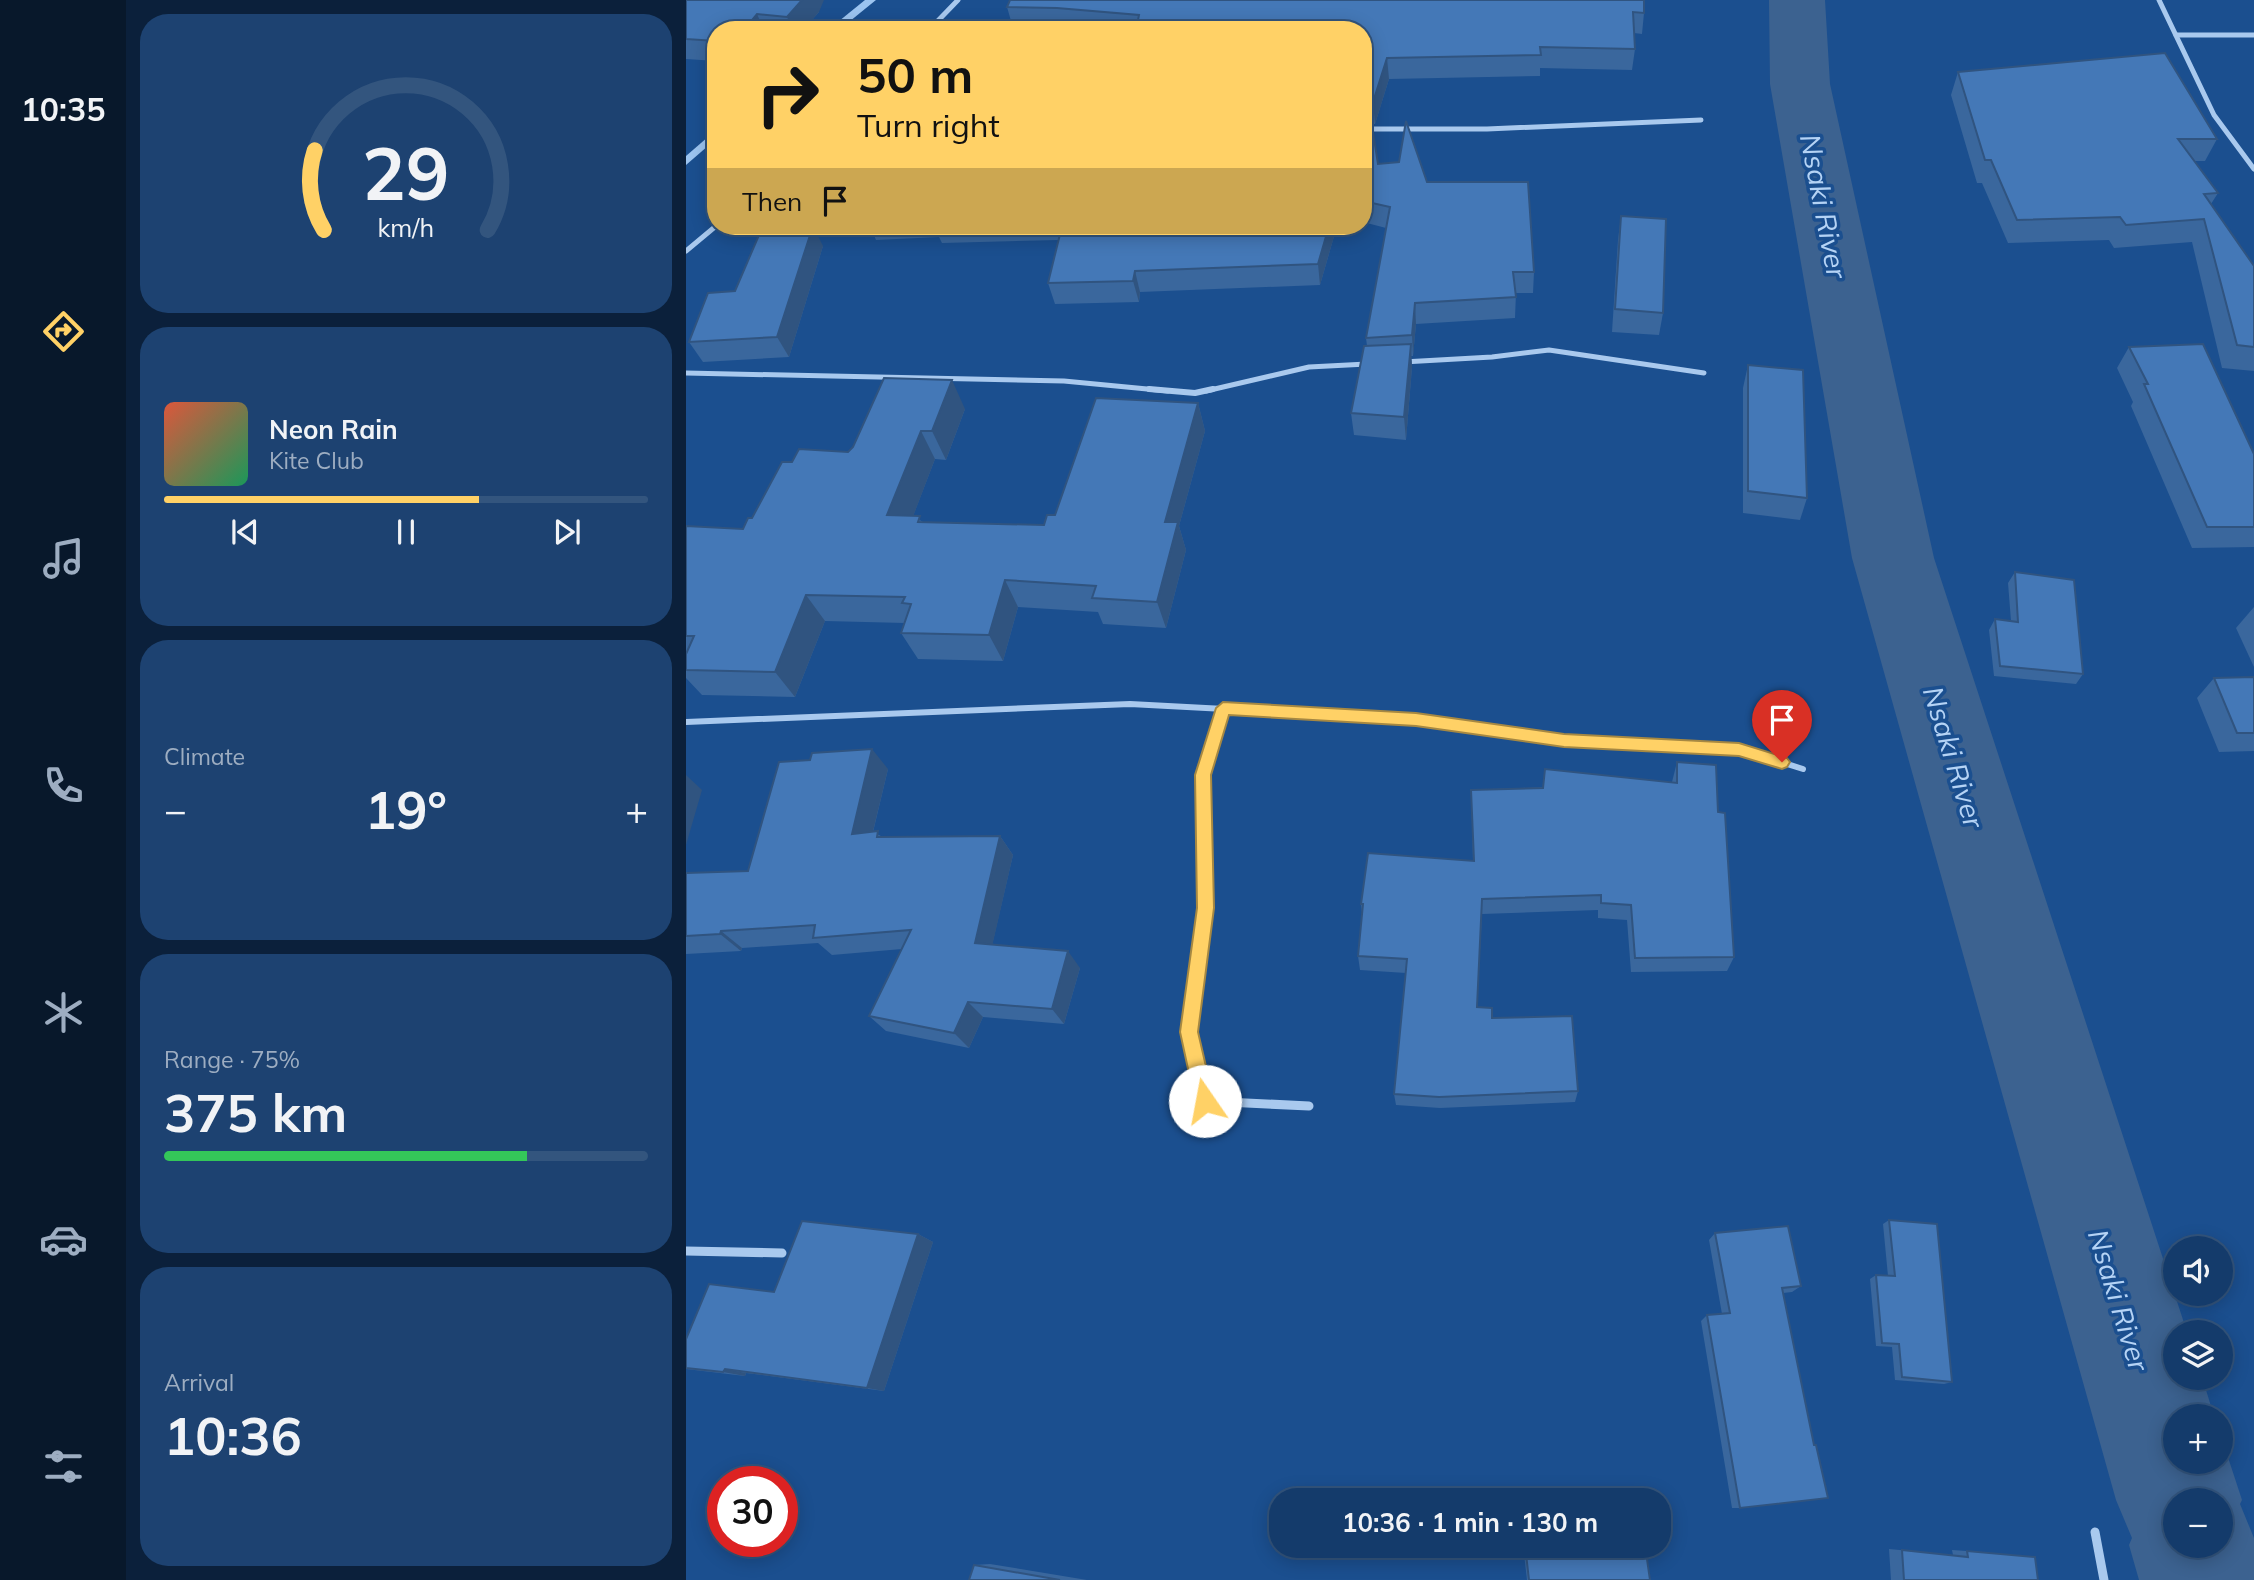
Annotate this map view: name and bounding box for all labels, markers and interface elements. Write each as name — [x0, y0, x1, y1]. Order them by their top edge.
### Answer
text: 50 m — [857, 44, 973, 105]
icon: right — [742, 49, 833, 140]
text: 10:35 — [21, 89, 105, 129]
text: Turn right — [857, 105, 1000, 145]
text: 29 — [362, 127, 450, 218]
water label: Nsaki River — [1793, 131, 1855, 283]
icon: arrive — [816, 182, 854, 220]
text: Then — [742, 185, 802, 218]
text: km/h — [378, 211, 434, 242]
icon: directions — [39, 307, 88, 356]
text: Neon Rain — [269, 413, 398, 446]
text: Kite Club — [269, 446, 364, 475]
icon: previous — [226, 513, 264, 551]
icon: pause — [387, 513, 425, 551]
icon: next — [548, 513, 586, 551]
icon: music — [39, 534, 88, 583]
water label: Nsaki River — [1916, 682, 1993, 834]
pin — [1752, 690, 1812, 762]
icon: arrive — [1763, 701, 1801, 739]
text: Climate — [164, 742, 245, 771]
icon: phone — [39, 761, 88, 810]
text: 19° — [365, 777, 447, 842]
text: − — [164, 786, 187, 834]
text: + — [625, 786, 648, 834]
icon: climate — [39, 988, 88, 1037]
text: Range · 75% — [164, 1045, 300, 1074]
position arrow — [1168, 1064, 1242, 1138]
text: 375 km — [164, 1080, 347, 1145]
icon: car — [39, 1215, 88, 1264]
water label: Nsaki River — [2081, 1225, 2158, 1377]
map controls — [2163, 1236, 2233, 1558]
button: sound — [2163, 1236, 2233, 1306]
button: layers — [2163, 1320, 2233, 1390]
text: Arrival — [164, 1368, 234, 1397]
text: 10:36 — [164, 1403, 302, 1468]
button: + — [2163, 1404, 2233, 1474]
icon: filters — [39, 1442, 88, 1491]
speed limit sign: 30 — [707, 1466, 798, 1557]
button: − — [2163, 1488, 2233, 1558]
text: 10:36 · 1 min · 130 m — [1342, 1506, 1598, 1539]

